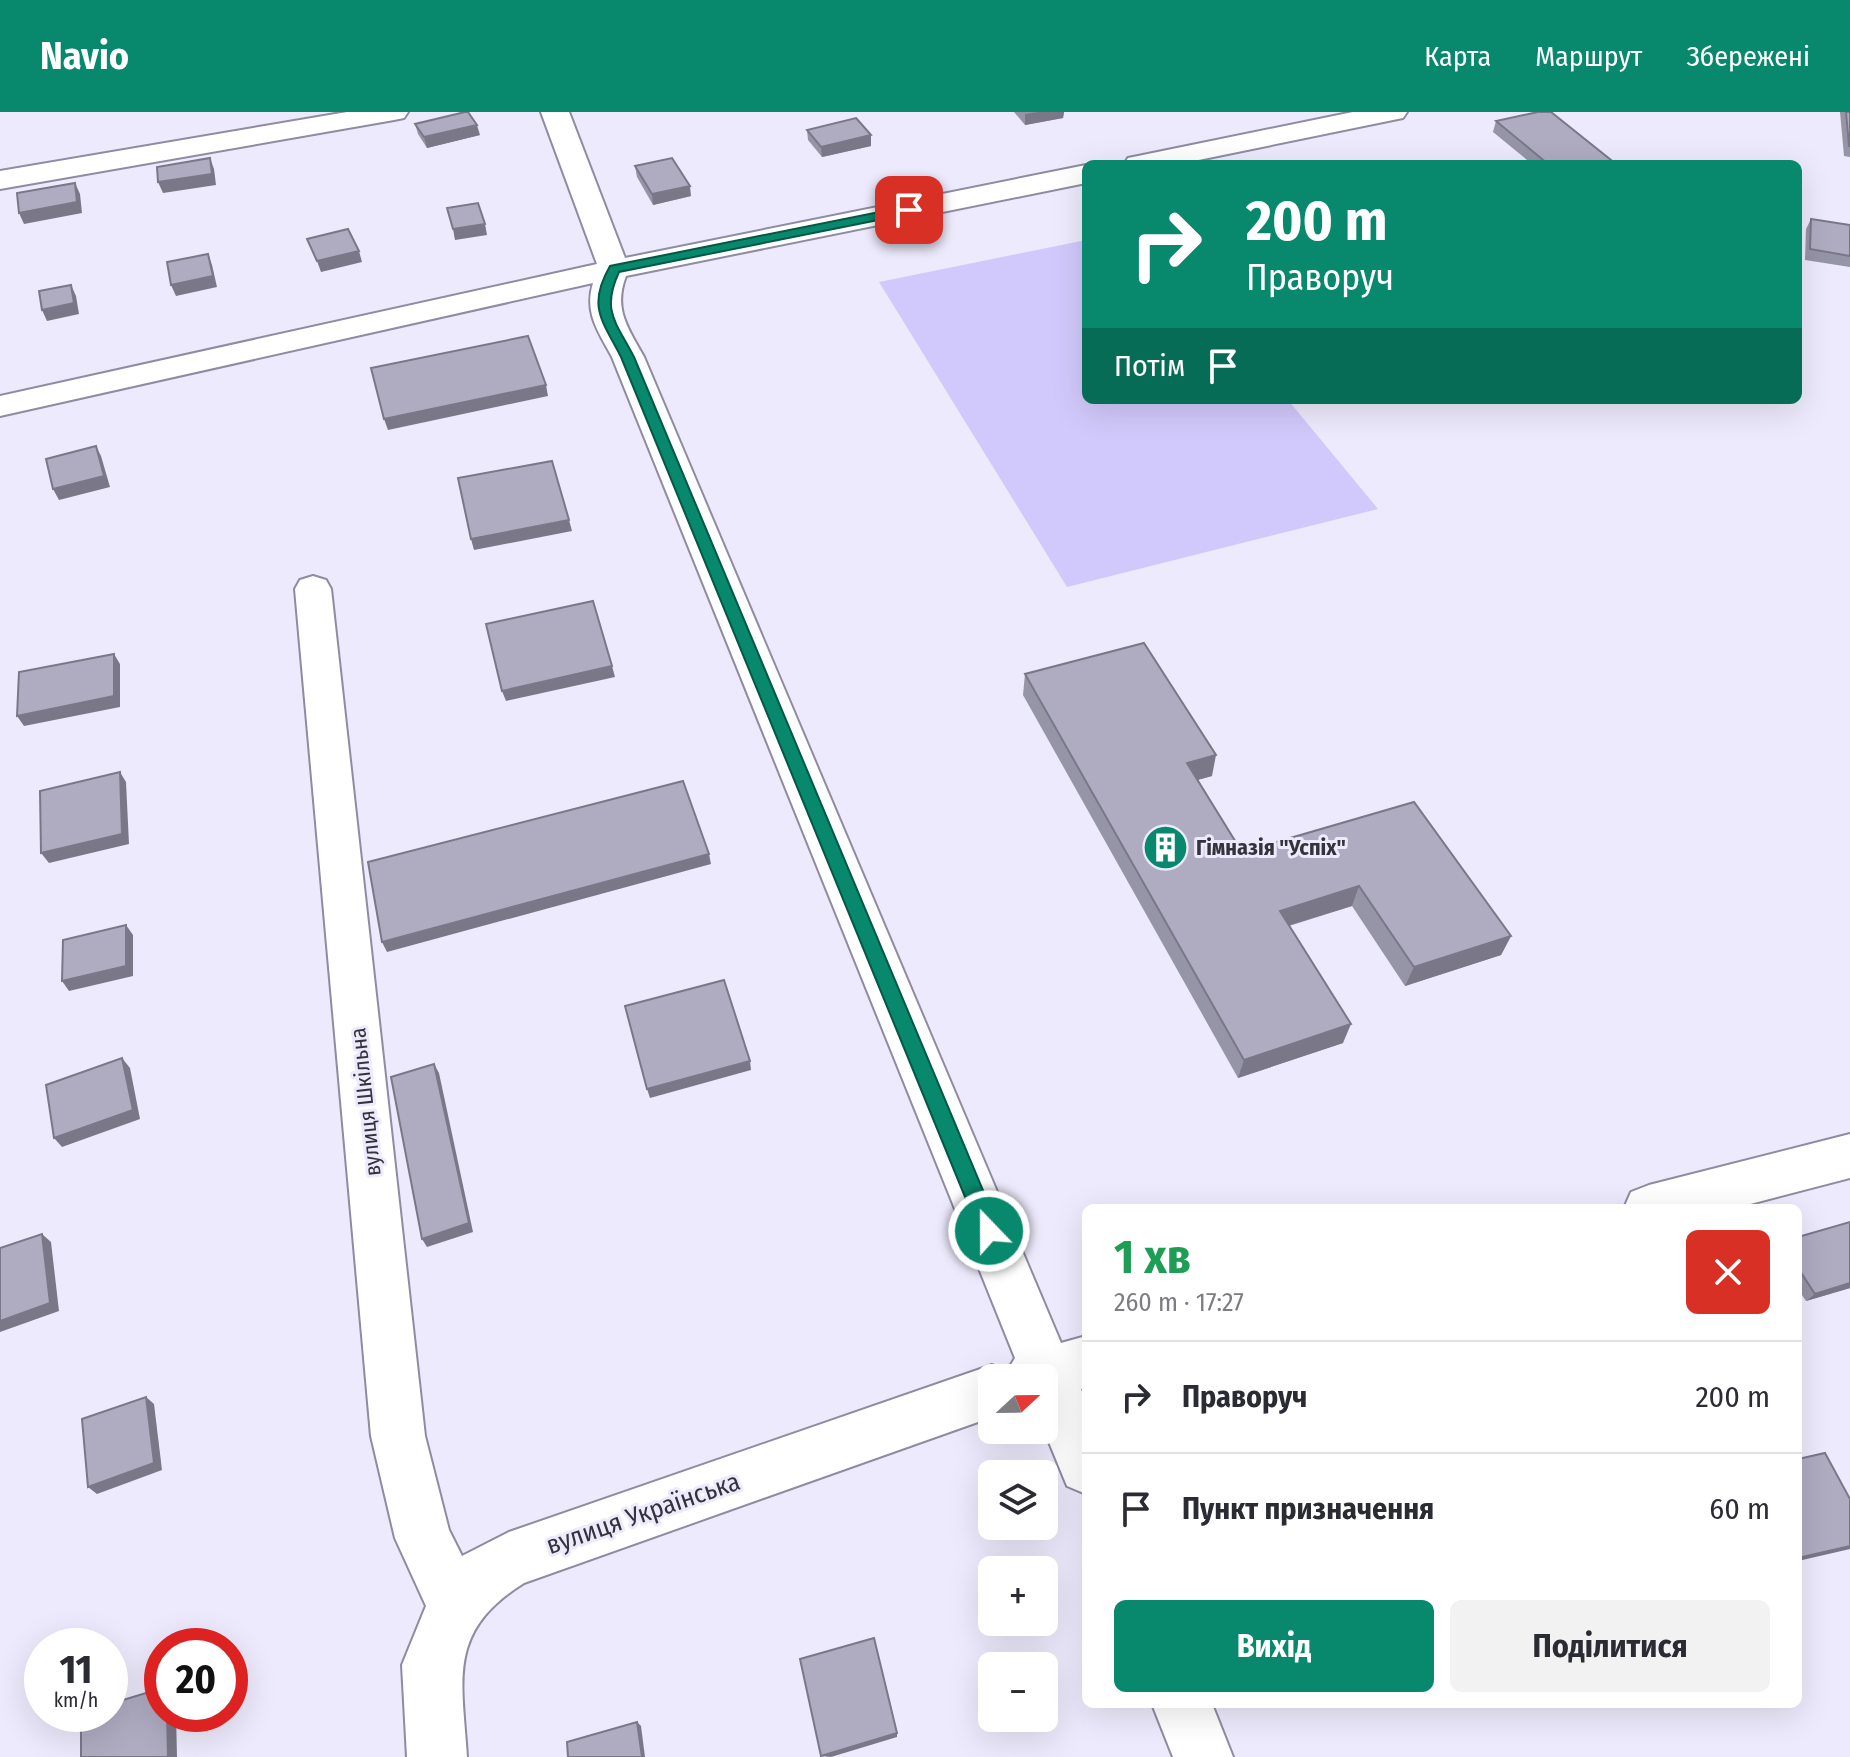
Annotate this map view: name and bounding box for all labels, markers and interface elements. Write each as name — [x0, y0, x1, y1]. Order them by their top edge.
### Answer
text: Navio — [40, 33, 129, 79]
text: Карта — [1424, 40, 1491, 73]
text: Маршрут — [1535, 40, 1642, 73]
text: Збережені — [1686, 40, 1810, 73]
pin — [875, 176, 943, 244]
icon: arrive — [887, 188, 931, 232]
text: 200 m — [1246, 188, 1387, 255]
icon: right — [1114, 192, 1218, 296]
text: Праворуч — [1246, 256, 1394, 300]
icon: arrive — [1201, 344, 1245, 388]
text: Потім — [1114, 348, 1185, 384]
building icon: Гімназія "Успіх" — [1141, 823, 1189, 871]
place label: Гімназія "Успіх" — [1196, 834, 1346, 861]
street label: вулиця Шкільна — [344, 1026, 387, 1178]
position arrow — [947, 1189, 1031, 1273]
text: 1 хв — [1114, 1228, 1191, 1286]
button: close — [1686, 1230, 1770, 1314]
text: 260 m · 17:27 — [1114, 1287, 1244, 1318]
north arrow — [978, 1364, 1058, 1444]
map controls — [978, 1364, 1058, 1732]
icon: right — [1114, 1375, 1158, 1419]
text: Праворуч — [1182, 1379, 1307, 1415]
text: 200 m — [1695, 1379, 1770, 1415]
button: layers — [978, 1460, 1058, 1540]
street label: вулиця Українська — [542, 1466, 744, 1561]
icon: arrive — [1114, 1487, 1158, 1531]
text: Пункт призначення — [1182, 1491, 1434, 1527]
text: 60 m — [1709, 1491, 1770, 1527]
button: + — [978, 1556, 1058, 1636]
button: Вихід — [1114, 1600, 1434, 1692]
button: Поділитися — [1450, 1600, 1770, 1692]
speed limit sign: 20 — [144, 1628, 248, 1732]
text: 11 — [59, 1646, 93, 1694]
button: − — [978, 1652, 1058, 1732]
text: km/h — [54, 1688, 98, 1712]

